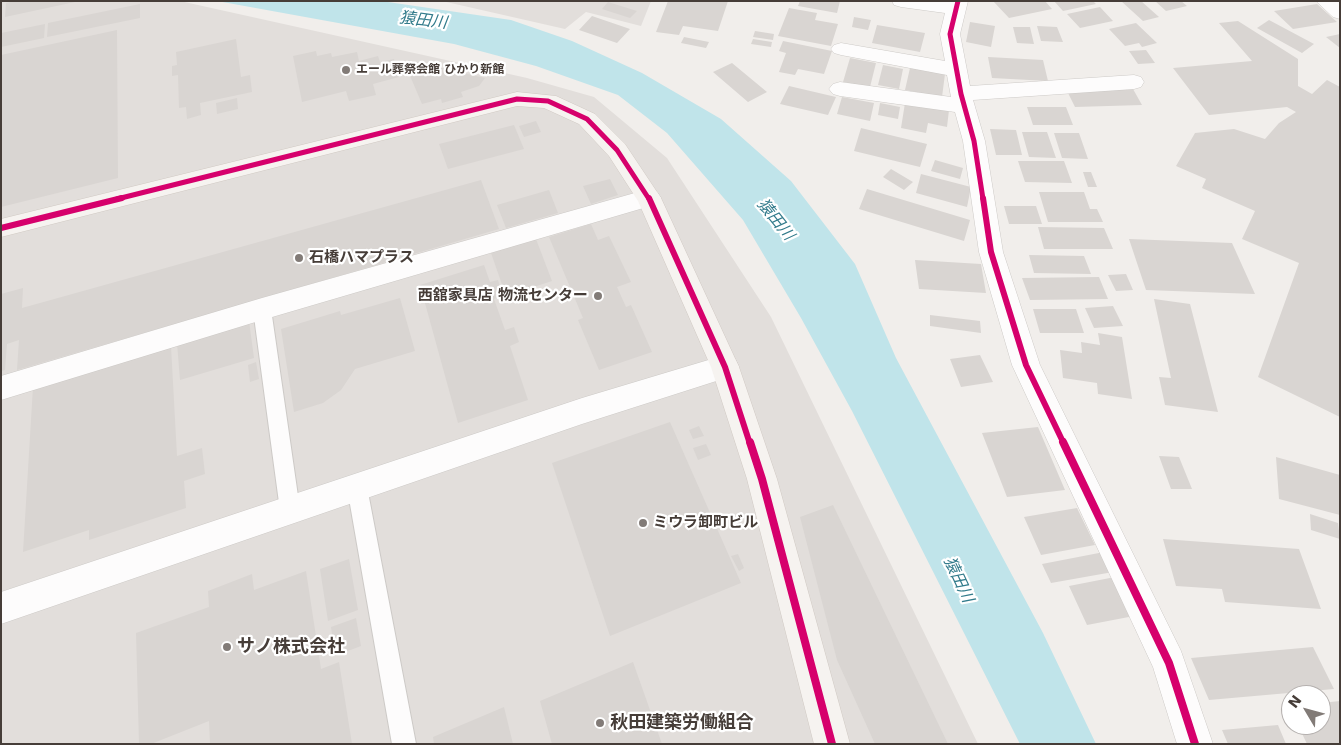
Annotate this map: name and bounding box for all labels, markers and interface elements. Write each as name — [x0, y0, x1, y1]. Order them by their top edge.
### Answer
water label: 猿田川 — [398, 9, 448, 33]
place label: エール葬祭会館 ひかり新館 — [356, 63, 504, 77]
marker: エール葬祭会館 ひかり新館 — [340, 64, 352, 76]
water label: 猿田川 — [752, 195, 798, 245]
place label: 石橋ハマプラス — [309, 249, 414, 267]
marker: 石橋ハマプラス — [293, 252, 305, 264]
place label: 西舘家具店 物流センター — [418, 287, 588, 305]
marker: 西舘家具店 物流センター — [592, 290, 604, 302]
place label: ミウラ卸町ビル — [653, 514, 758, 532]
marker: ミウラ卸町ビル — [637, 517, 649, 529]
water label: 猿田川 — [939, 554, 977, 606]
place label: サノ株式会社 — [237, 636, 345, 658]
marker: サノ株式会社 — [221, 641, 233, 653]
north arrow — [1281, 685, 1331, 735]
text: N — [1285, 692, 1305, 711]
place label: 秋田建築労働組合 — [610, 712, 754, 734]
marker: 秋田建築労働組合 — [594, 717, 606, 729]

